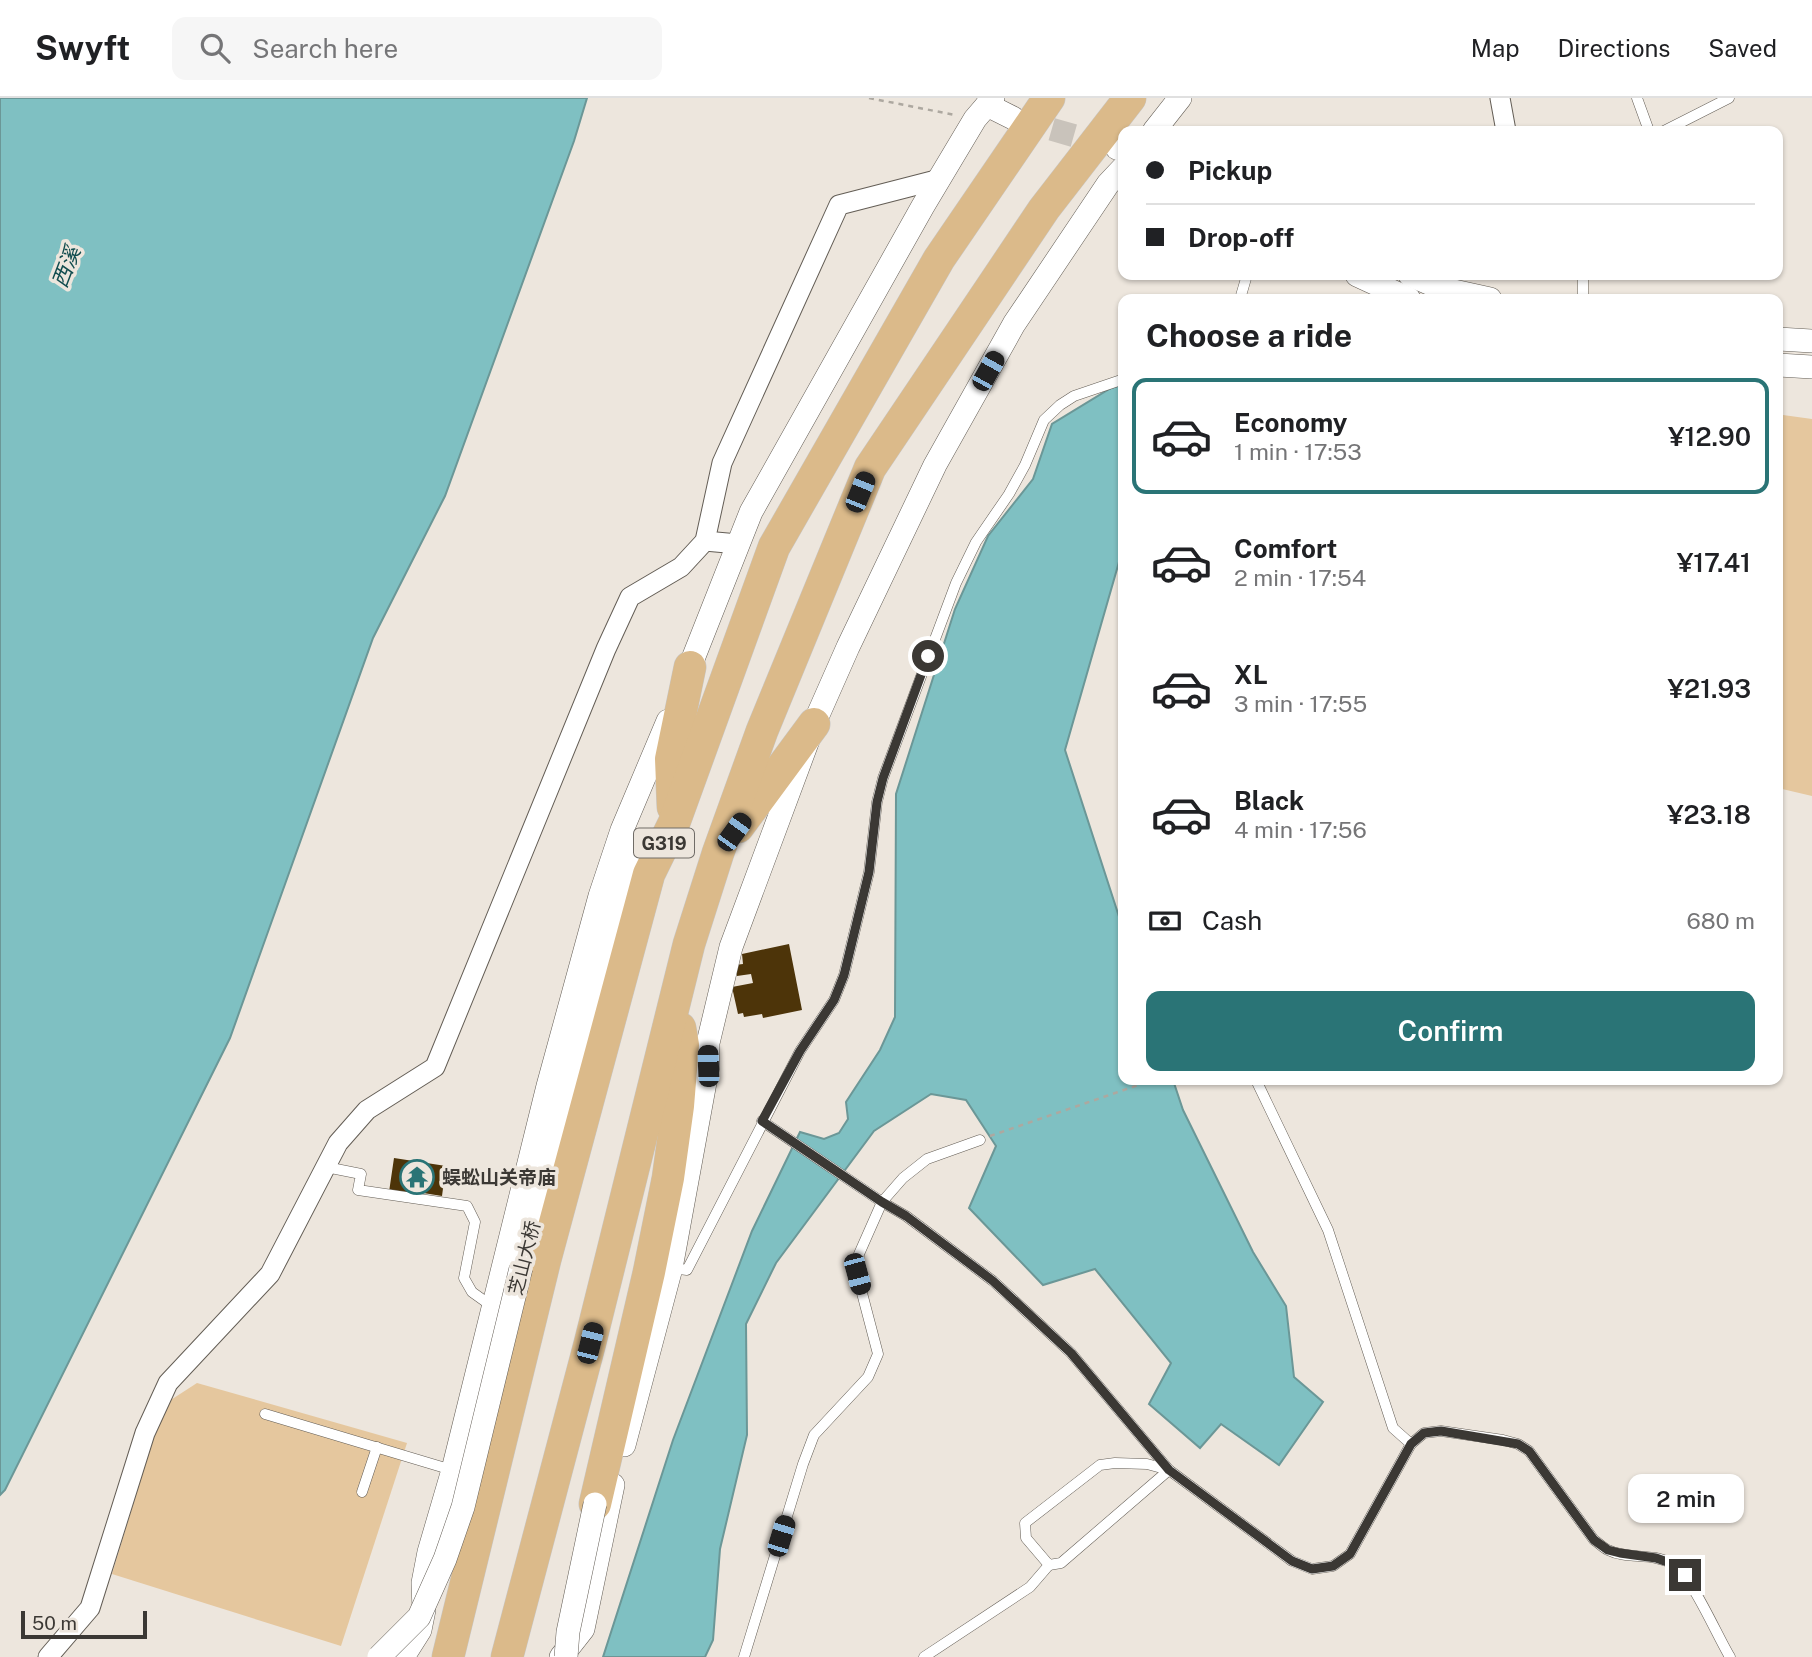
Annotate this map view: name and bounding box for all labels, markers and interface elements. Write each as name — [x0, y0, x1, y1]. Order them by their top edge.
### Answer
search box — [172, 17, 662, 80]
text: Swyft — [35, 29, 130, 67]
icon: search — [196, 29, 234, 67]
text: Search here — [252, 33, 398, 64]
text: Map — [1471, 34, 1520, 62]
text: Directions — [1558, 34, 1670, 62]
text: Saved — [1708, 34, 1777, 62]
text: Pickup — [1188, 155, 1272, 186]
text: Drop-off — [1188, 222, 1294, 253]
water label: 西溪 — [47, 241, 86, 291]
text: Choose a ride — [1146, 317, 1352, 354]
car — [969, 348, 1008, 394]
icon: car — [1150, 405, 1213, 468]
text: Economy — [1234, 407, 1347, 438]
text: ¥12.90 — [1668, 421, 1751, 452]
text: 1 min · 17:53 — [1234, 438, 1362, 465]
car — [843, 469, 878, 515]
icon: car — [1150, 531, 1213, 594]
text: Comfort — [1234, 533, 1337, 564]
text: ¥17.41 — [1677, 547, 1751, 578]
text: 2 min · 17:54 — [1234, 564, 1366, 591]
route start — [912, 640, 944, 672]
icon: car — [1150, 657, 1213, 720]
text: XL — [1234, 659, 1268, 690]
text: ¥21.93 — [1668, 673, 1751, 704]
text: 3 min · 17:55 — [1234, 690, 1367, 717]
icon: car — [1150, 783, 1213, 846]
text: Black — [1234, 785, 1304, 816]
text: ¥23.18 — [1667, 799, 1751, 830]
car — [714, 809, 755, 855]
text: 4 min · 17:56 — [1234, 816, 1367, 843]
road number: G319 — [634, 828, 694, 858]
icon: cash — [1146, 902, 1184, 940]
text: Cash — [1202, 905, 1262, 936]
text: 680 m — [1687, 907, 1755, 934]
button: Confirm — [1146, 991, 1755, 1071]
car — [697, 1045, 720, 1087]
temple icon: 蜈蚣山关帝庙 — [398, 1158, 436, 1196]
place label: 蜈蚣山关帝庙 — [442, 1166, 556, 1188]
street label: 芝山大桥 — [504, 1218, 544, 1298]
car — [842, 1251, 873, 1297]
car — [575, 1320, 606, 1366]
callout: 2 min — [1627, 1474, 1743, 1522]
text: 2 min — [1656, 1485, 1716, 1512]
car — [765, 1513, 798, 1559]
route end — [1669, 1559, 1701, 1591]
scale bar — [21, 1608, 147, 1640]
text: 50 m — [32, 1612, 77, 1634]

